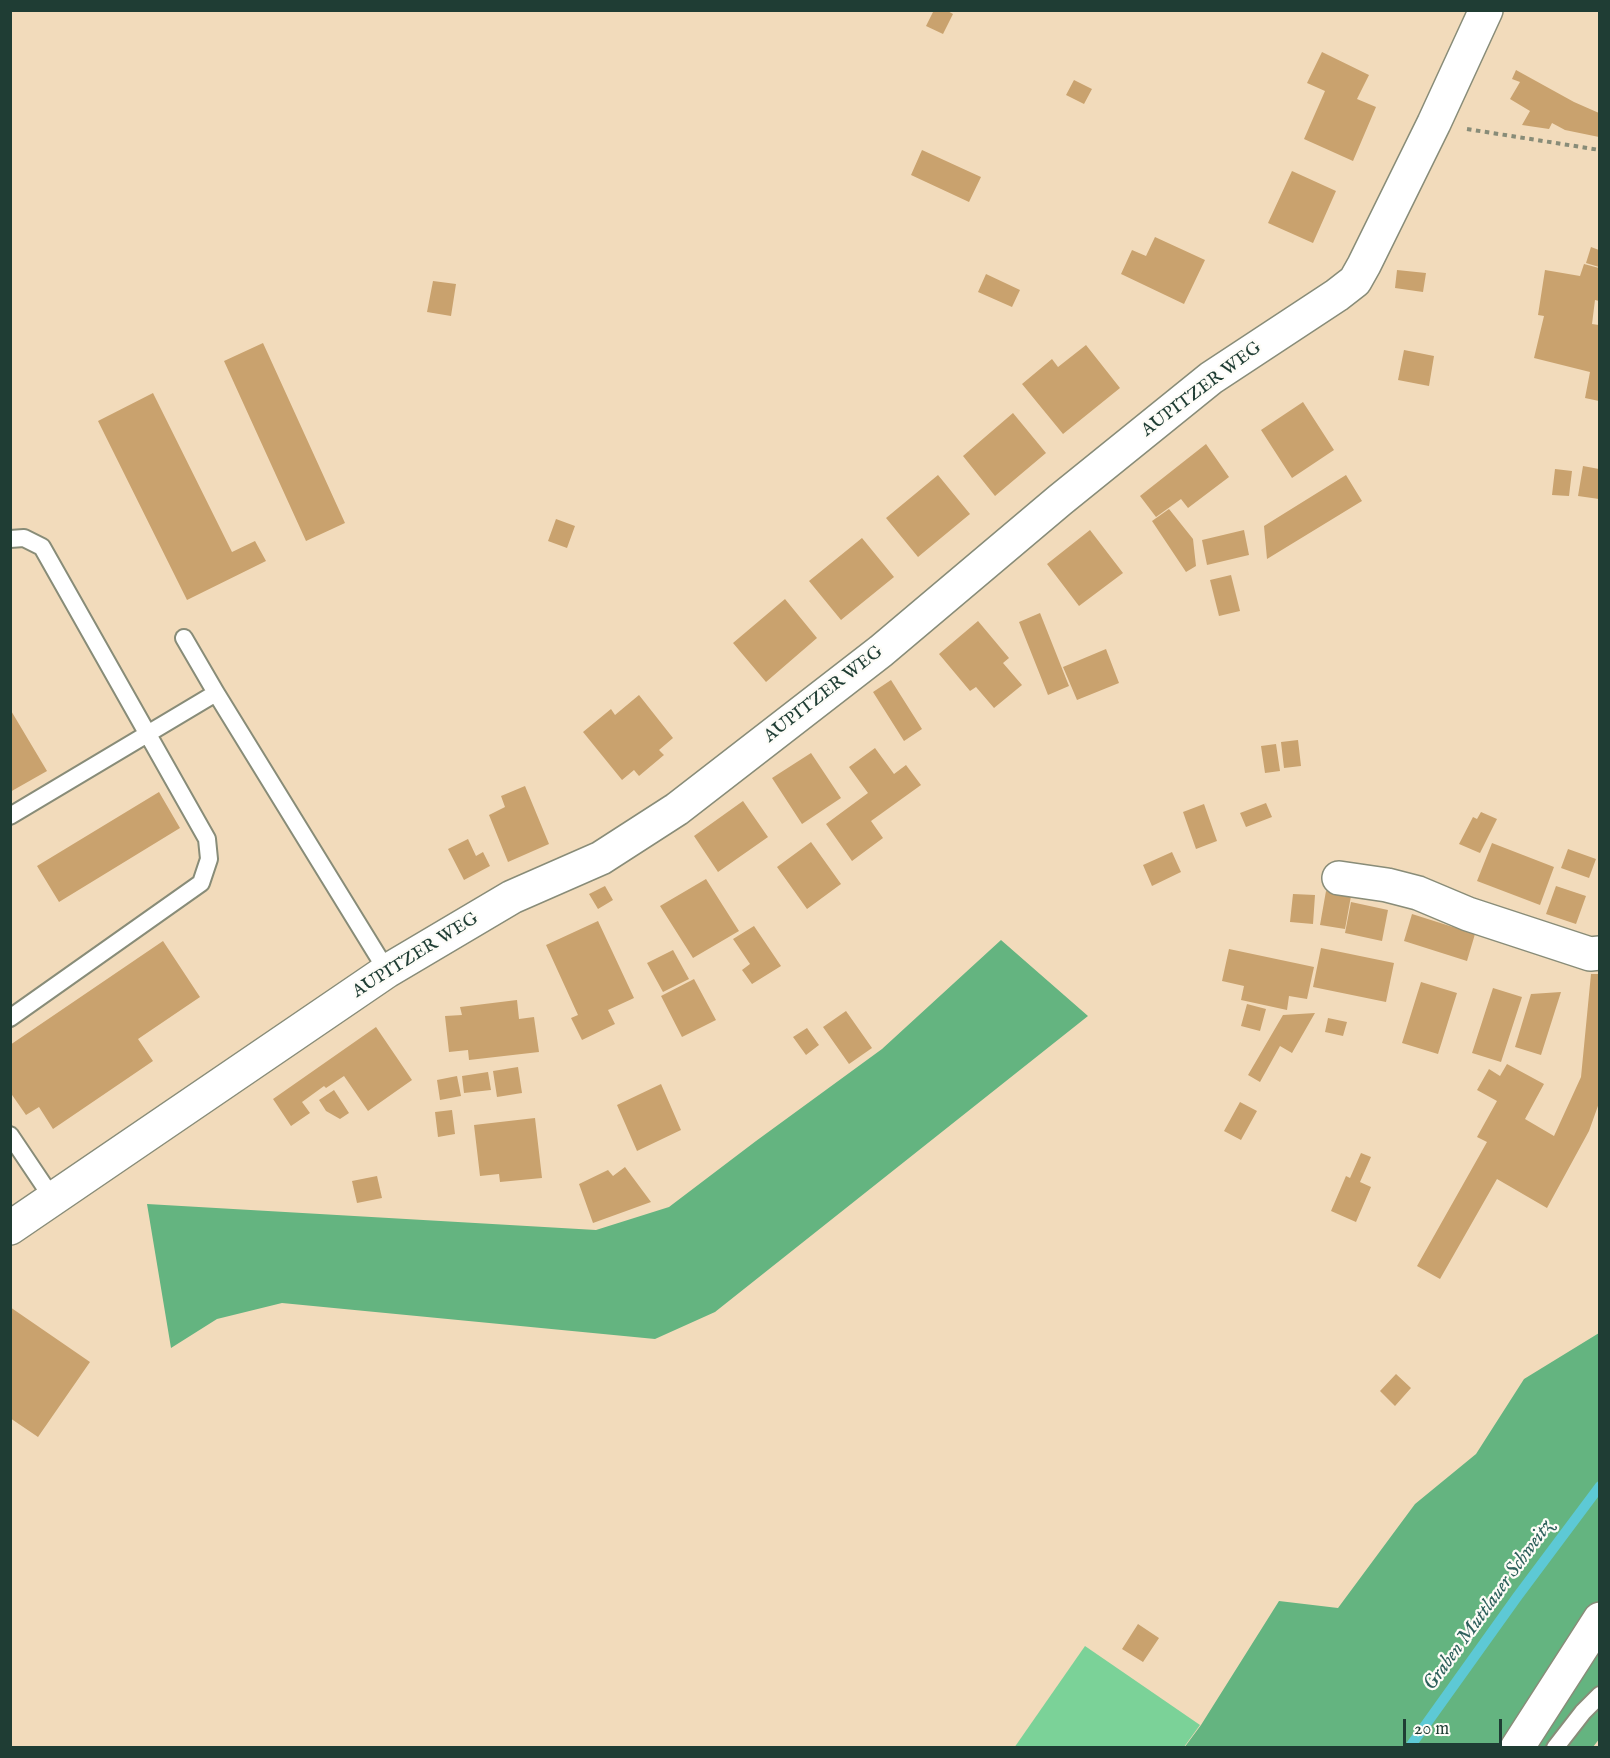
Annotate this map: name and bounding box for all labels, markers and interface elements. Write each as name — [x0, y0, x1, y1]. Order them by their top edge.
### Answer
street label: AUPITZER WEG — [1138, 338, 1266, 442]
street label: AUPITZER WEG — [760, 642, 888, 748]
street label: AUPITZER WEG — [349, 909, 483, 1003]
water label: Graben Muttlauer Schweitz — [1419, 1516, 1559, 1696]
scale bar — [1406, 1707, 1505, 1745]
text: 20 m — [1414, 1718, 1449, 1741]

